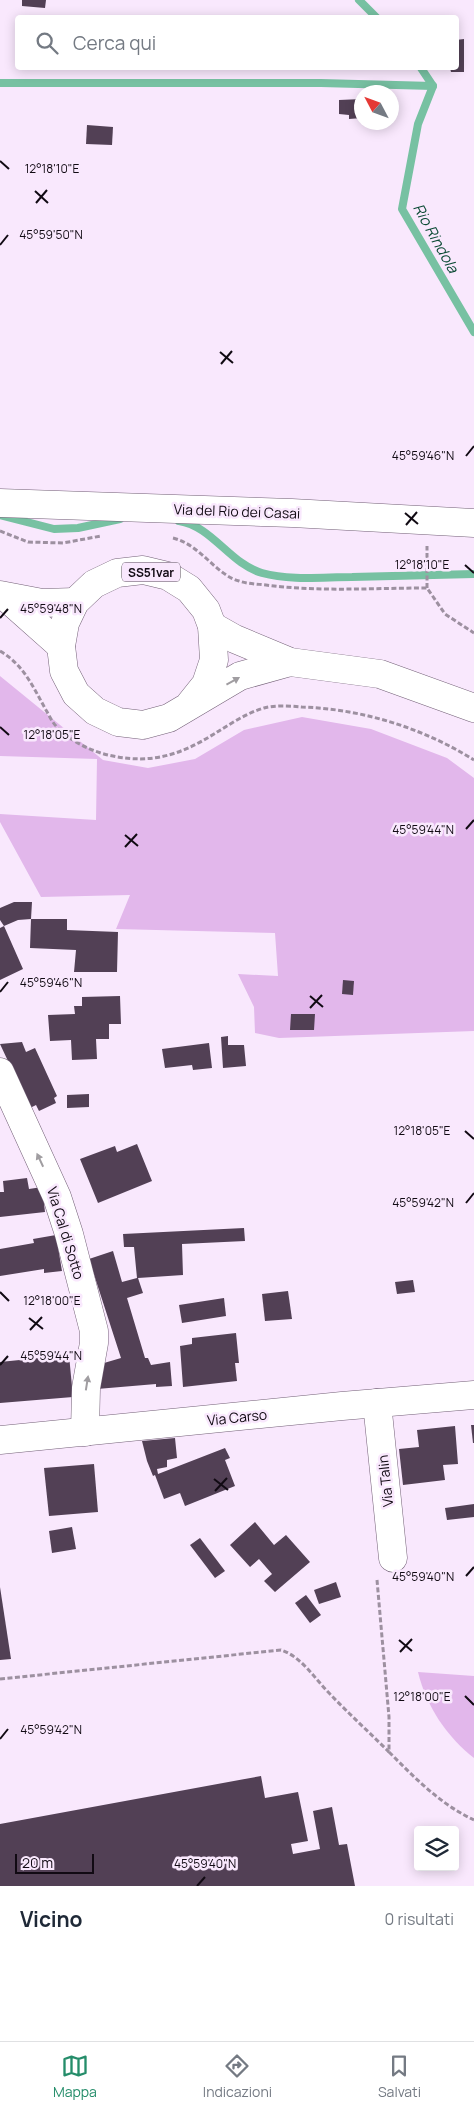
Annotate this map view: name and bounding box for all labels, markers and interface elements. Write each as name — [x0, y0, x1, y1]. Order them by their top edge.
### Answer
search box — [15, 15, 459, 70]
icon: search — [33, 29, 61, 57]
text: Cerca qui — [73, 30, 156, 56]
north arrow — [354, 85, 399, 130]
text: 12°18'10"E — [25, 160, 79, 177]
water label: Rio Rindola — [408, 200, 464, 277]
text: 45°59'50"N — [19, 226, 83, 243]
text: 45°59'46"N — [392, 447, 454, 464]
street label: Via del Rio dei Casai — [173, 499, 301, 523]
text: 12°18'10"E — [395, 556, 449, 573]
road number: SS51var — [122, 562, 180, 582]
text: 45°59'48"N — [20, 600, 82, 617]
one-way arrow — [226, 676, 239, 685]
text: 12°18'05"E — [24, 726, 81, 743]
text: 45°59'44"N — [392, 821, 454, 838]
text: 45°59'46"N — [20, 974, 82, 991]
text: 12°18'05"E — [394, 1122, 451, 1139]
one-way arrow — [35, 1153, 43, 1167]
street label: Via Cal di Sotto — [43, 1184, 89, 1282]
text: 45°59'42"N — [392, 1194, 454, 1211]
text: 12°18'00"E — [23, 1292, 81, 1309]
text: 45°59'44"N — [20, 1347, 82, 1364]
one-way arrow — [83, 1375, 91, 1391]
street label: Via Carso — [206, 1404, 268, 1430]
street label: Via Talin — [373, 1454, 397, 1508]
text: 45°59'40"N — [392, 1568, 454, 1585]
text: 12°18'00"E — [393, 1688, 451, 1705]
text: 45°59'42"N — [20, 1721, 82, 1738]
map controls — [414, 1826, 459, 1871]
button: layers — [414, 1826, 459, 1871]
scale bar — [15, 1851, 94, 1874]
text: 20 m — [22, 1853, 53, 1872]
text: 45°59'40"N — [174, 1855, 236, 1872]
text: Vicino — [20, 1905, 83, 1933]
text: 0 risultati — [384, 1908, 454, 1930]
tab: Mappa — [53, 2052, 97, 2101]
tab: Indicazioni — [203, 2052, 272, 2101]
tab: Salvati — [378, 2052, 421, 2101]

